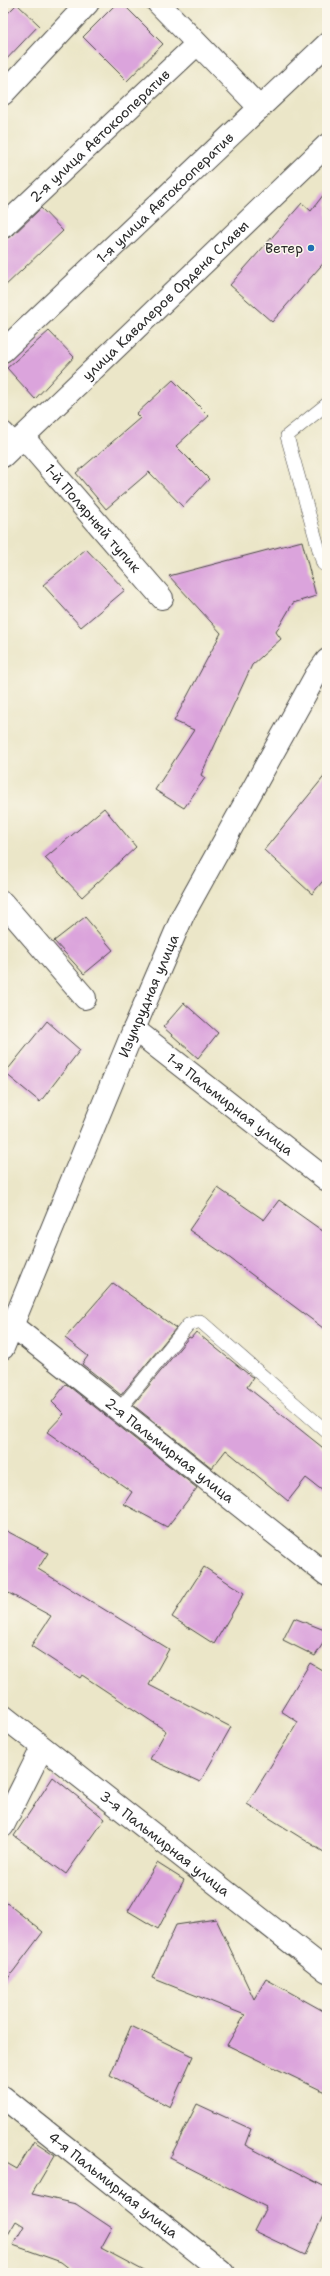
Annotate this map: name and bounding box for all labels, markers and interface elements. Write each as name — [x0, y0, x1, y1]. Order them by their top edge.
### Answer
street label: 2-я улица Автокооператив — [26, 65, 174, 206]
street label: 1-я улица Автокооператив — [92, 128, 237, 267]
street label: улица Кавалеров Ордена Славы — [78, 216, 252, 384]
place label: Ветер — [265, 239, 303, 257]
marker: Ветер — [306, 243, 316, 253]
street label: 1-й Полярный тупик — [41, 460, 145, 577]
street label: Изумрудная улица — [114, 931, 183, 1060]
street label: 1-я Пальмирная улица — [163, 1049, 297, 1160]
street label: 2-я Пальмирная улица — [102, 1394, 238, 1507]
street label: 3-я Пальмирная улица — [96, 1787, 234, 1900]
street label: 4-я Пальмирная улица — [45, 2128, 182, 2242]

